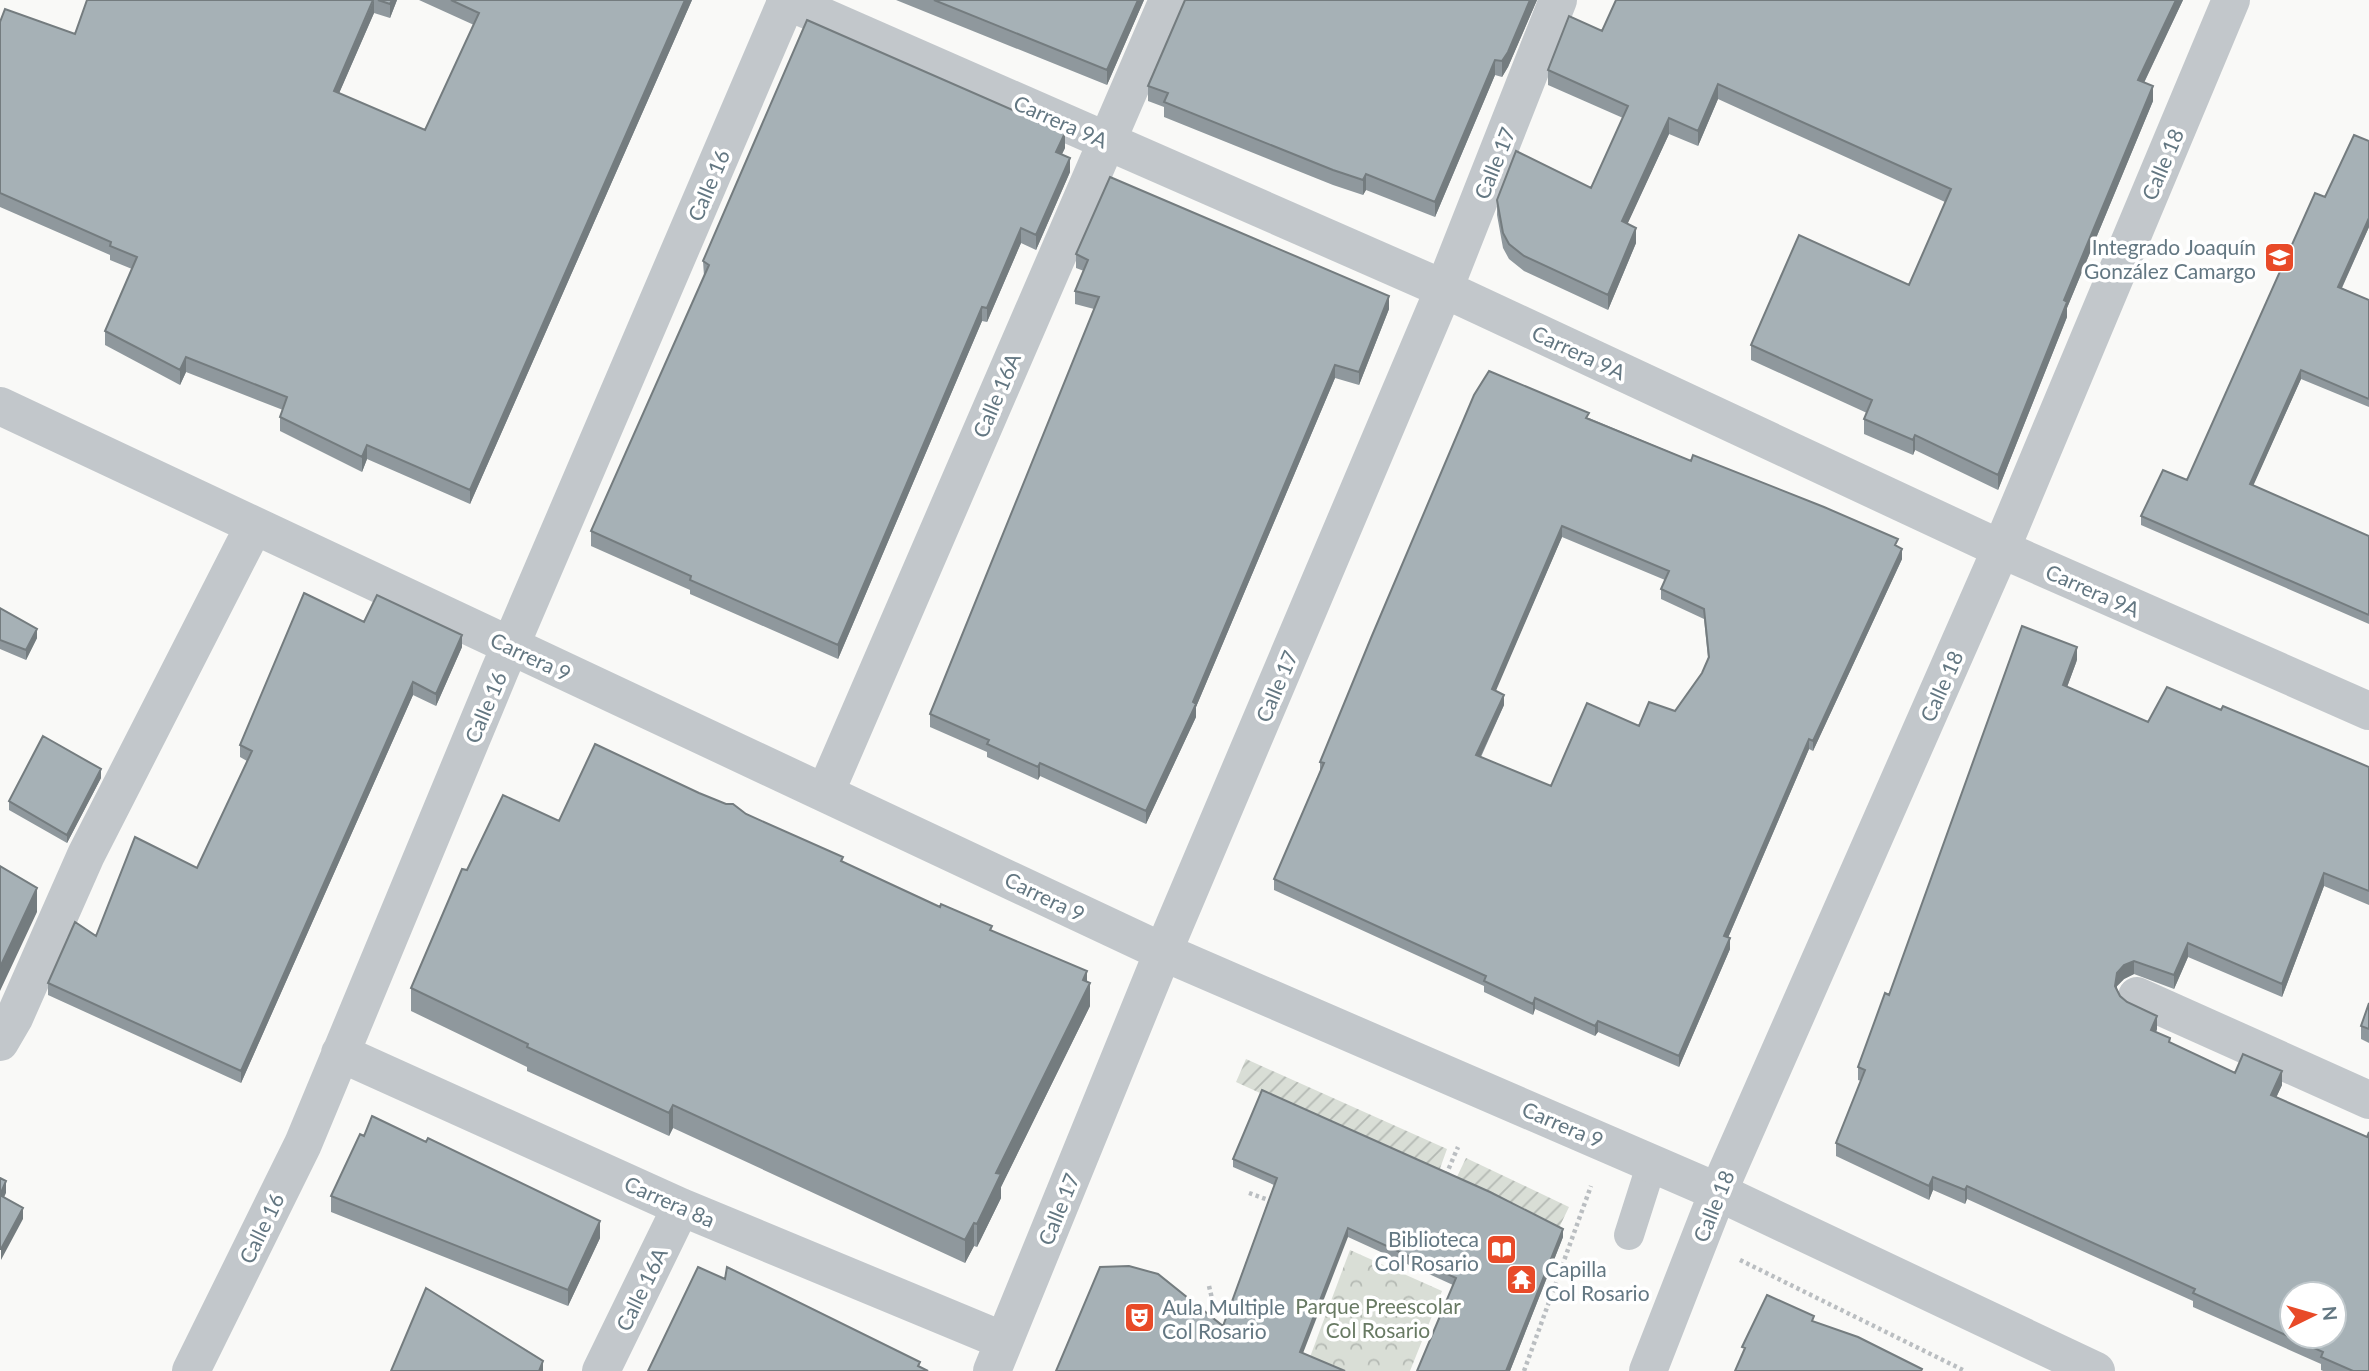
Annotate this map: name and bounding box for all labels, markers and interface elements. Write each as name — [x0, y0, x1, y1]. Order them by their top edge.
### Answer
street label: Carrera 9A — [1010, 89, 1113, 153]
street label: Calle 17 — [1468, 123, 1520, 203]
street label: Calle 18 — [2136, 125, 2188, 203]
street label: Calle 16 — [682, 146, 734, 224]
place label: Integrado Joaquín González Camargo — [2084, 234, 2256, 283]
school or university icon: Integrado Joaquín González Camargo — [2262, 241, 2296, 275]
street label: Carrera 9A — [1528, 320, 1630, 385]
street label: Calle 16A — [967, 348, 1025, 441]
street label: Carrera 9A — [2042, 558, 2145, 622]
street label: Carrera 9 — [487, 627, 575, 685]
street label: Calle 17 — [1250, 647, 1302, 725]
street label: Calle 18 — [1914, 647, 1968, 725]
street label: Calle 16 — [459, 668, 511, 746]
street label: Carrera 9 — [1001, 866, 1089, 926]
street label: Carrera 9 — [1519, 1096, 1607, 1152]
street label: Calle 18 — [1687, 1166, 1739, 1246]
street label: Calle 17 — [1032, 1169, 1084, 1249]
street label: Carrera 8a — [621, 1170, 719, 1232]
street label: Calle 16 — [233, 1189, 289, 1267]
place label: Biblioteca Col Rosario — [1374, 1226, 1479, 1275]
library icon: Biblioteca Col Rosario — [1485, 1233, 1519, 1267]
street label: Calle 16A — [610, 1243, 672, 1335]
place label: Capilla Col Rosario — [1545, 1256, 1650, 1305]
temple icon: Capilla Col Rosario — [1505, 1263, 1539, 1297]
north arrow — [2278, 1280, 2348, 1350]
park label: Parque Preescolar Col Rosario — [1295, 1293, 1461, 1342]
place label: Aula Multiple Col Rosario — [1162, 1294, 1285, 1343]
theatre icon: Aula Multiple Col Rosario — [1122, 1301, 1156, 1335]
text: N — [2318, 1305, 2343, 1322]

